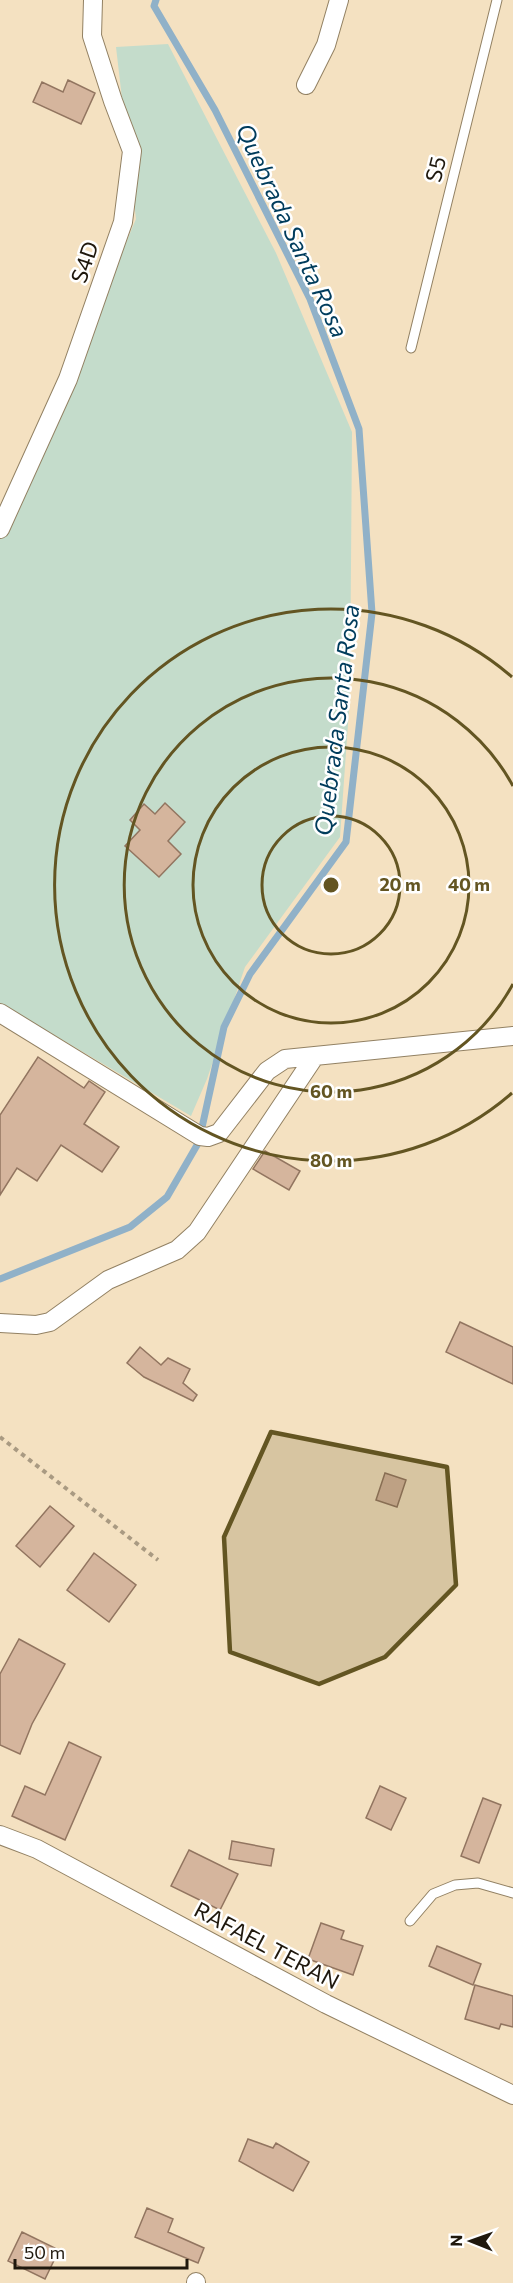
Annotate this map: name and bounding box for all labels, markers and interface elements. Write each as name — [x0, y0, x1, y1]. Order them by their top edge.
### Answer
water label: Quebrada Santa Rosa — [231, 118, 355, 342]
street label: S5 — [419, 153, 451, 185]
street label: S4D — [64, 238, 104, 286]
water label: Quebrada Santa Rosa — [307, 603, 365, 837]
text: 20 m — [379, 873, 421, 895]
text: 40 m — [448, 873, 490, 895]
centre of rings — [321, 875, 341, 895]
text: 60 m — [310, 1080, 352, 1102]
text: 80 m — [310, 1149, 352, 1171]
street label: RAFAEL TERAN — [190, 1895, 344, 1995]
north arrow — [441, 2211, 501, 2271]
scale bar — [15, 2232, 188, 2270]
text: N — [446, 2235, 465, 2247]
text: 50 m — [24, 2241, 65, 2263]

